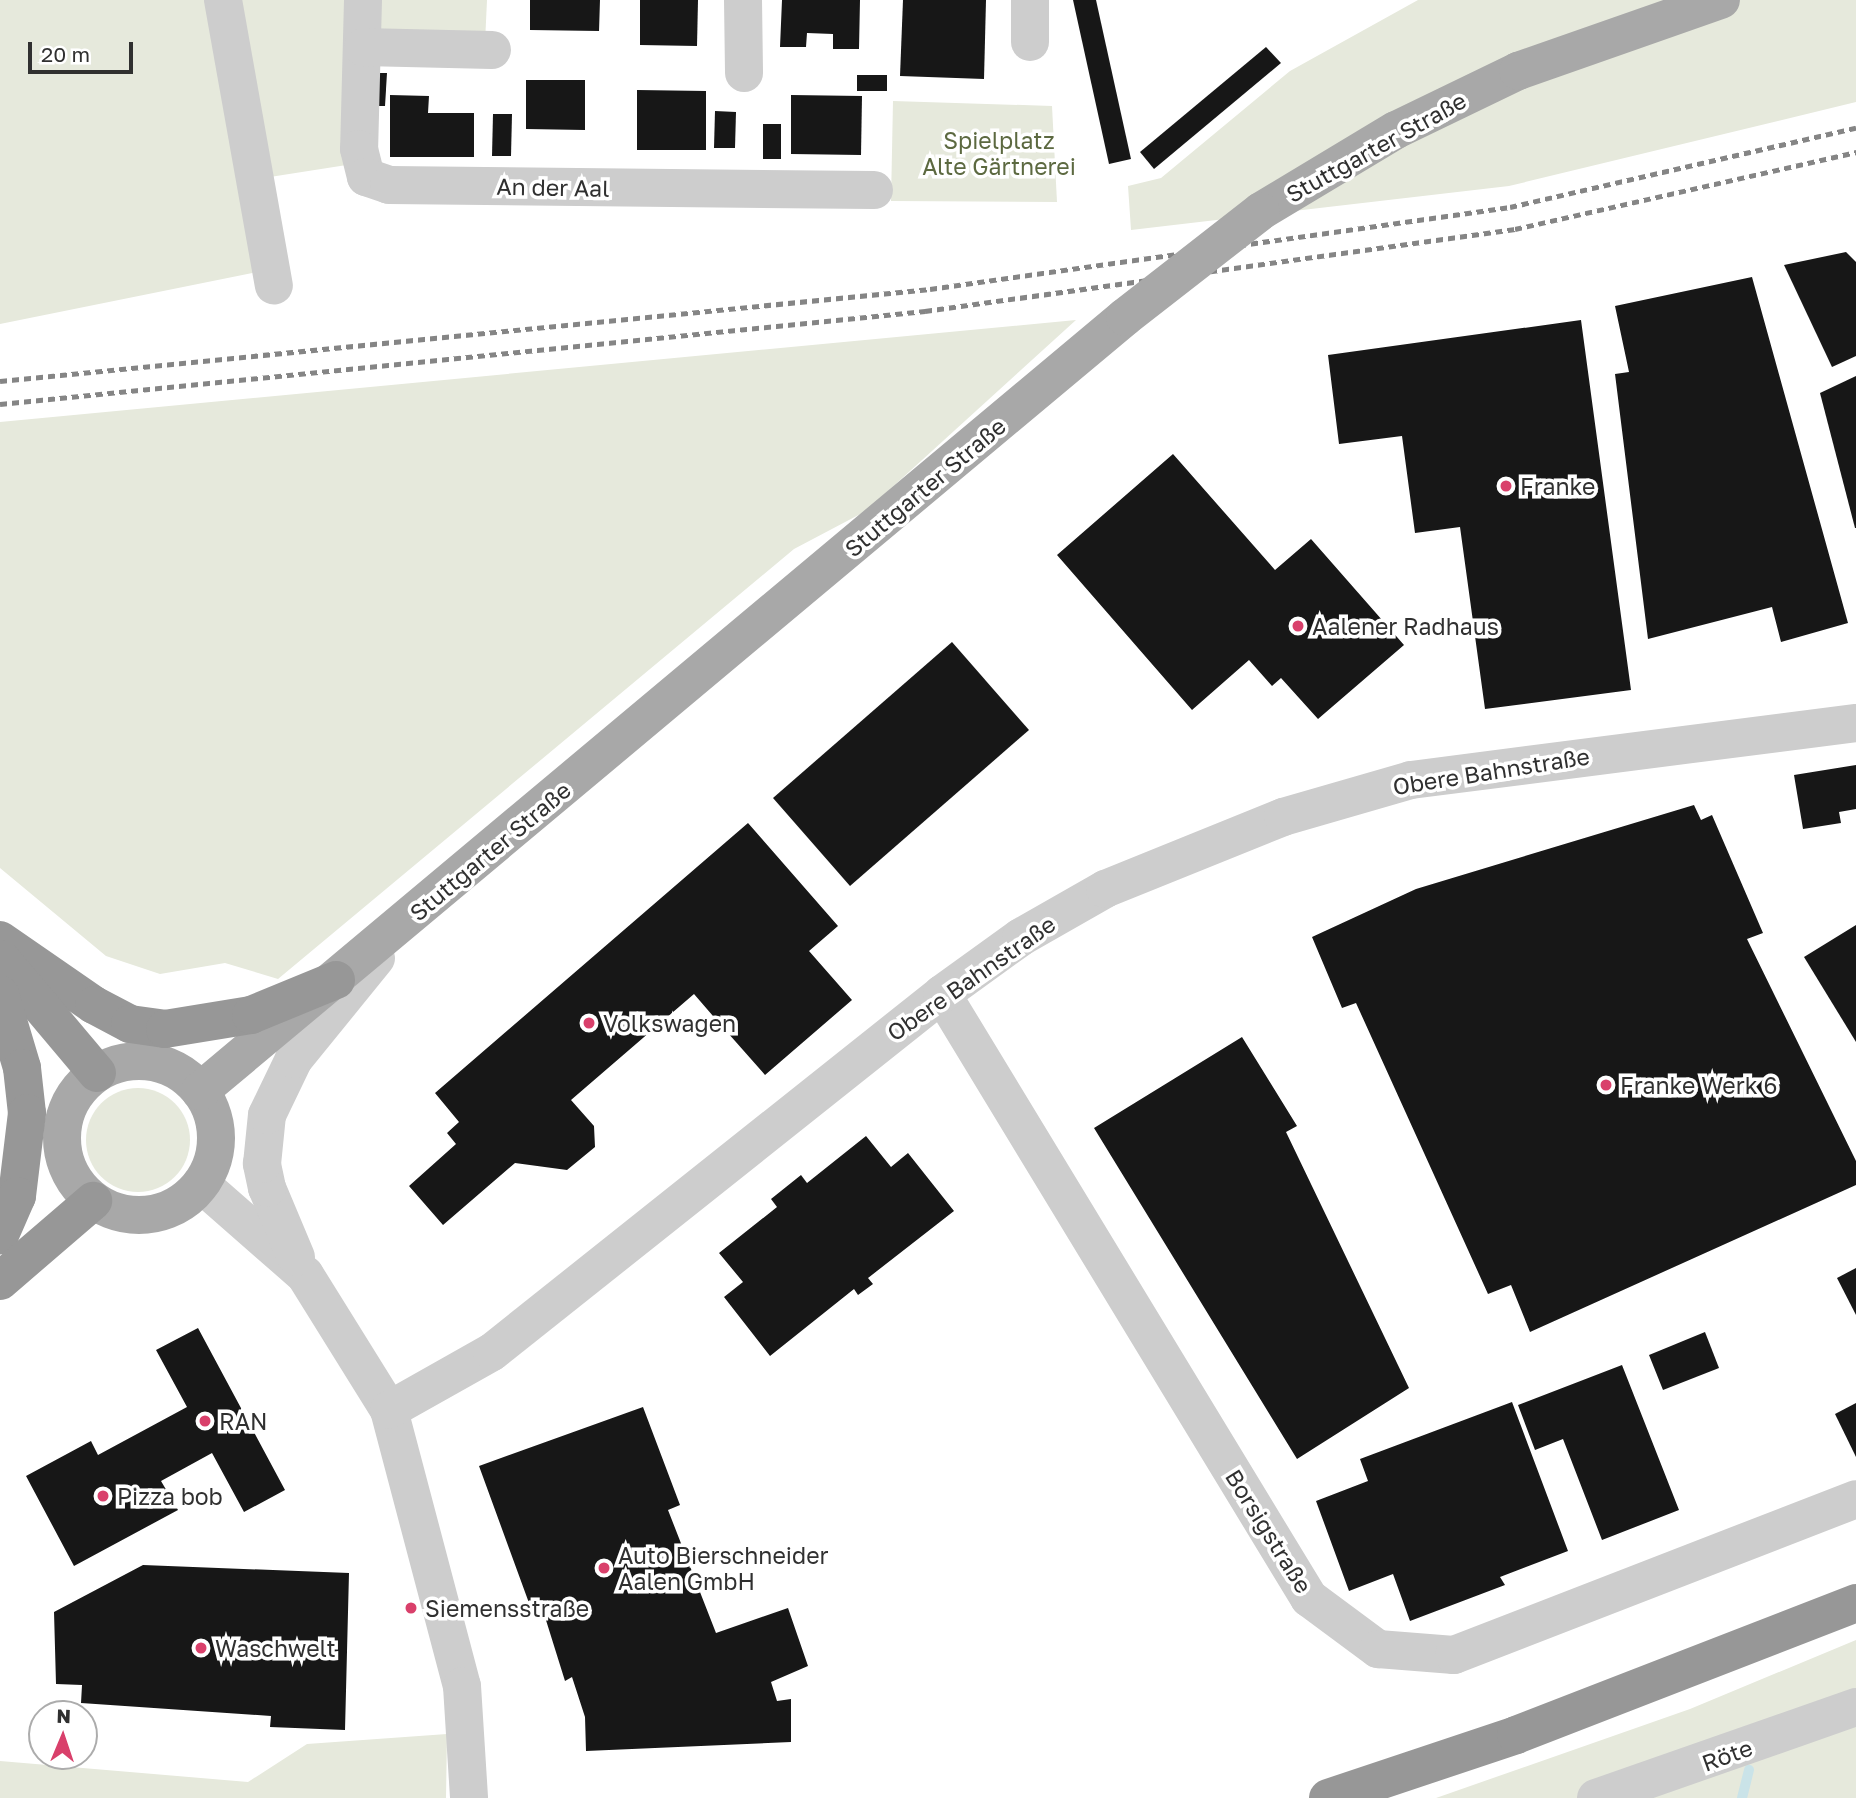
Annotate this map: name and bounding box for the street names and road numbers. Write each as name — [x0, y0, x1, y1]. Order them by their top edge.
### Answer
street label: Stuttgarter Straße — [1281, 86, 1471, 208]
street label: An der Aal — [496, 172, 610, 202]
street label: Stuttgarter Straße — [839, 412, 1011, 562]
street label: Obere Bahnstraße — [1391, 742, 1591, 800]
street label: Stuttgarter Straße — [404, 776, 576, 926]
street label: Obere Bahnstraße — [882, 910, 1060, 1046]
street label: Borsigstraße — [1220, 1464, 1318, 1598]
street label: Röte — [1698, 1733, 1756, 1777]

